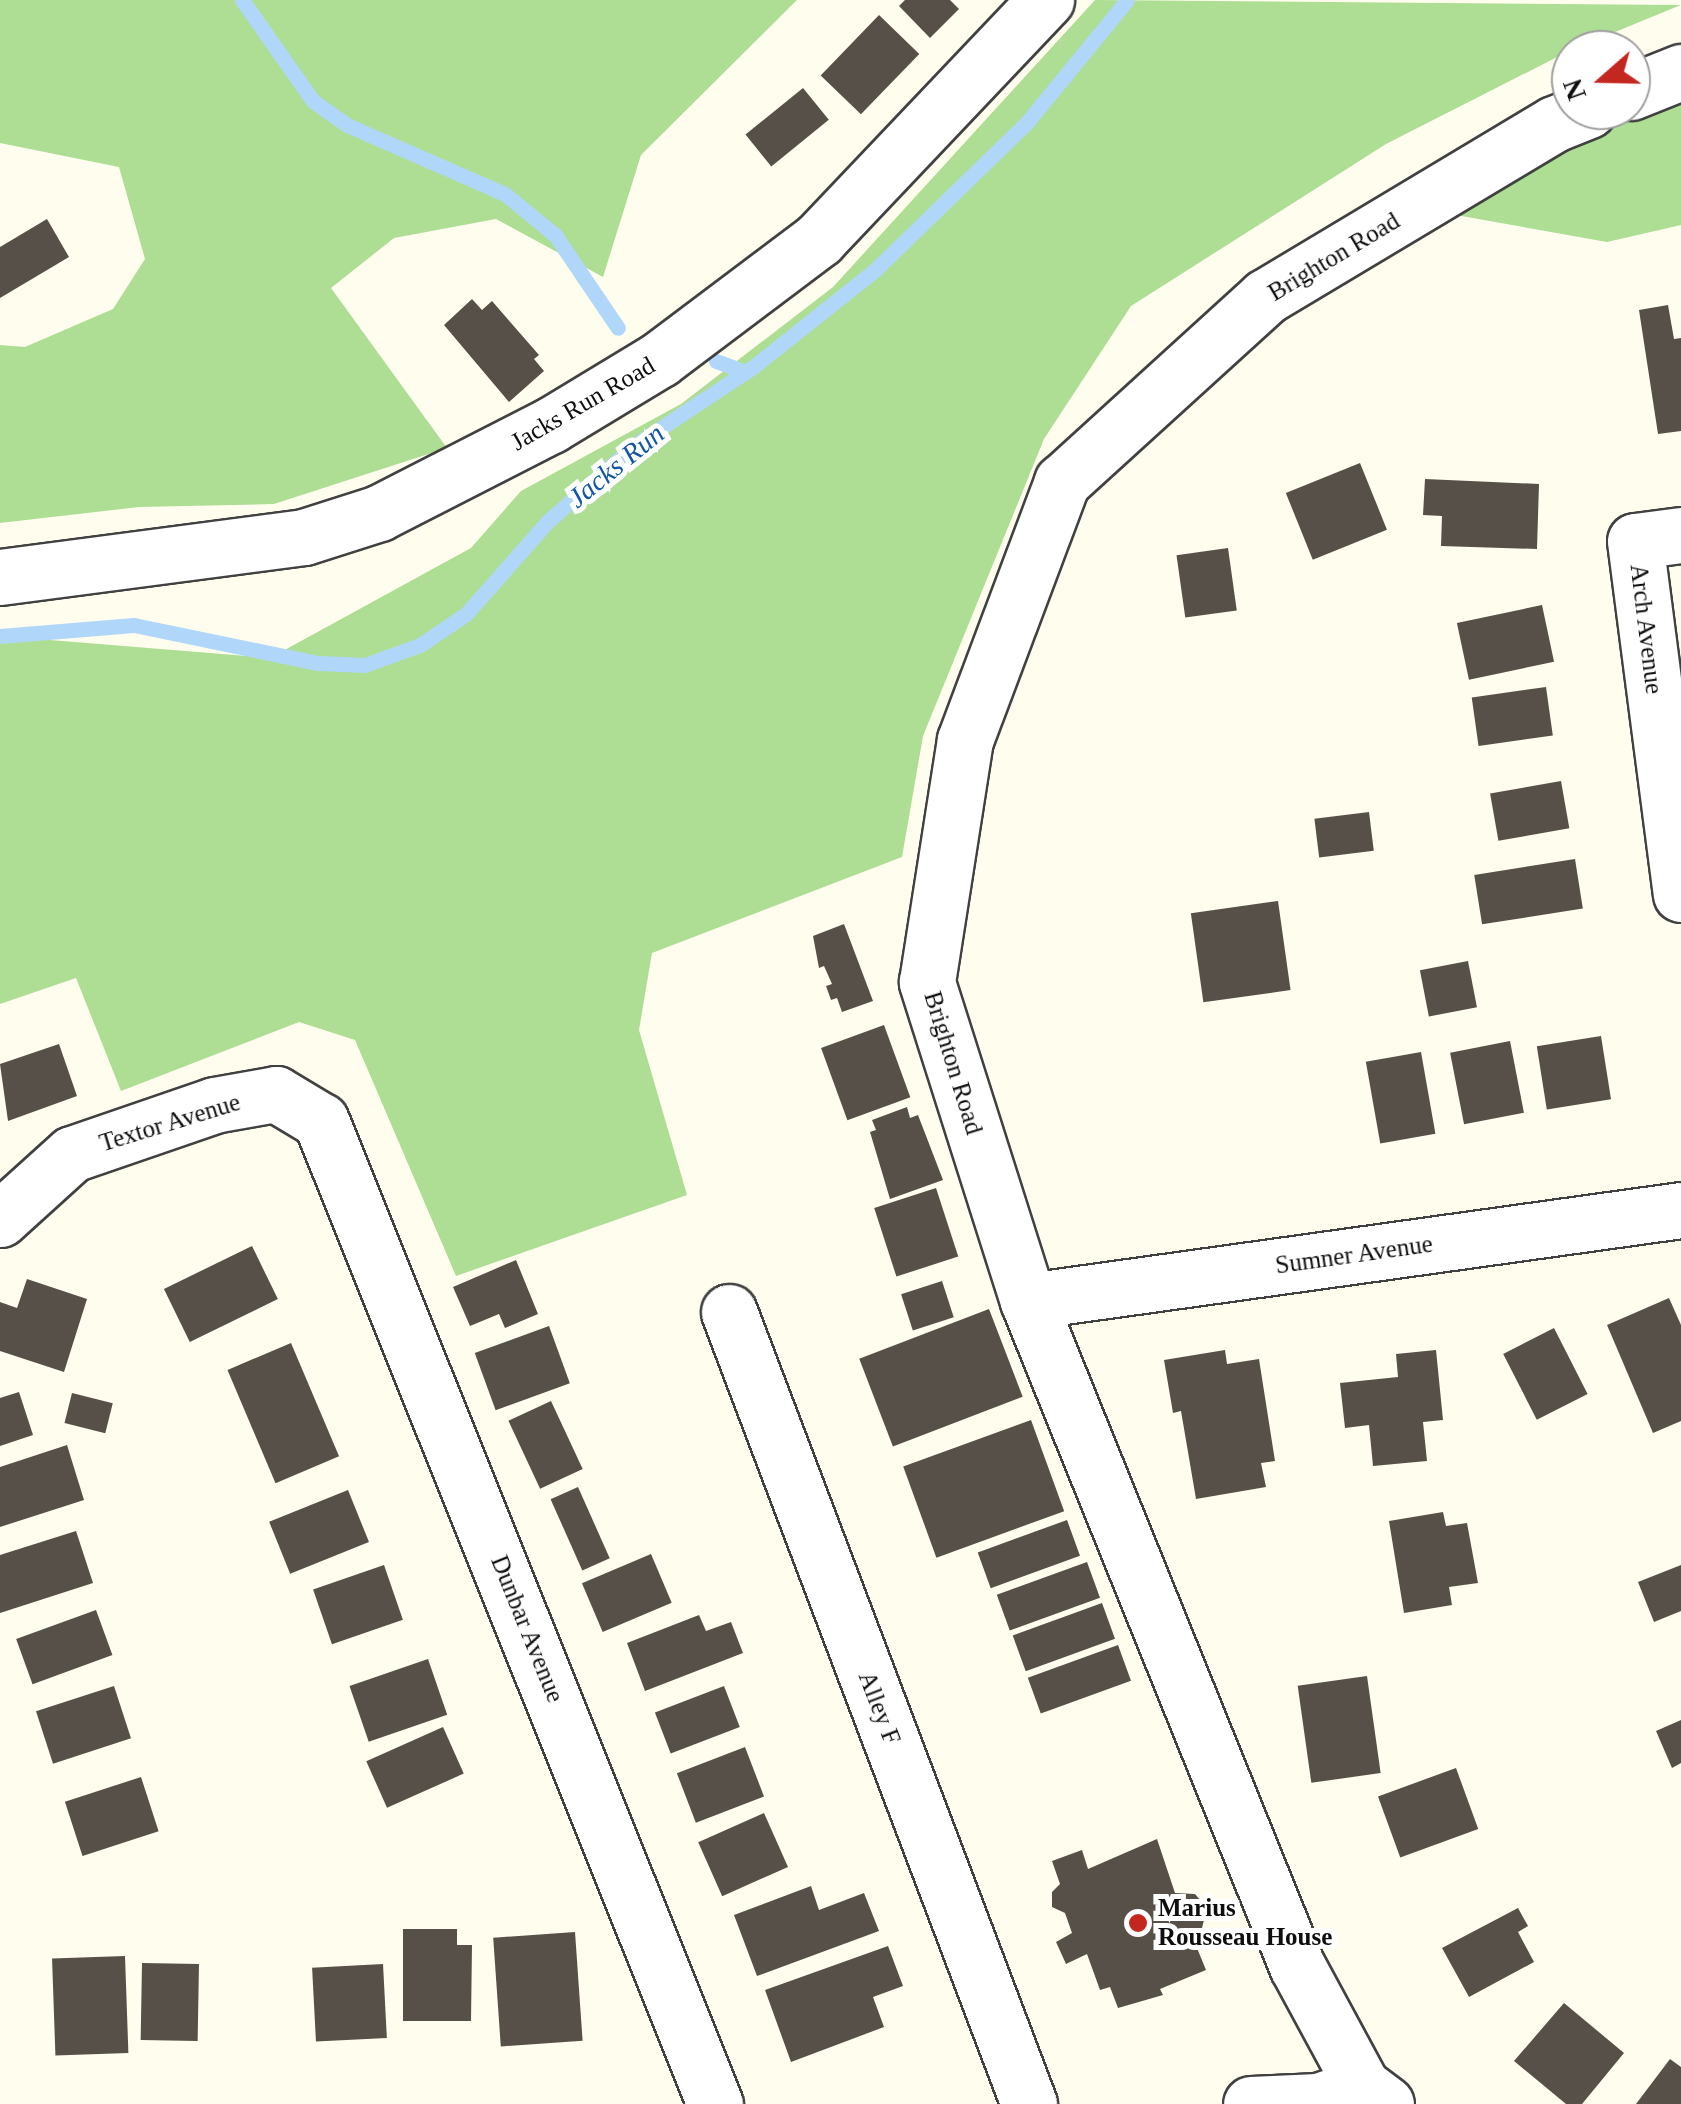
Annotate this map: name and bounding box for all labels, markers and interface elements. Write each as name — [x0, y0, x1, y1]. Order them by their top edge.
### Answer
north arrow — [1551, 30, 1651, 130]
text: N — [1556, 75, 1592, 105]
street label: Brighton Road — [1263, 206, 1405, 308]
street label: Jacks Run Road — [506, 351, 660, 457]
water label: Jacks Run — [561, 417, 671, 515]
street label: Arch Avenue — [1623, 562, 1669, 696]
street label: Brighton Road — [917, 988, 989, 1138]
street label: Textor Avenue — [95, 1087, 245, 1159]
street label: Sumner Avenue — [1273, 1229, 1435, 1281]
street label: Dunbar Avenue — [484, 1551, 570, 1707]
street label: Alley F — [851, 1667, 907, 1749]
place label: Marius Rousseau House — [1158, 1894, 1332, 1953]
marker: Marius Rousseau House — [1127, 1912, 1149, 1934]

